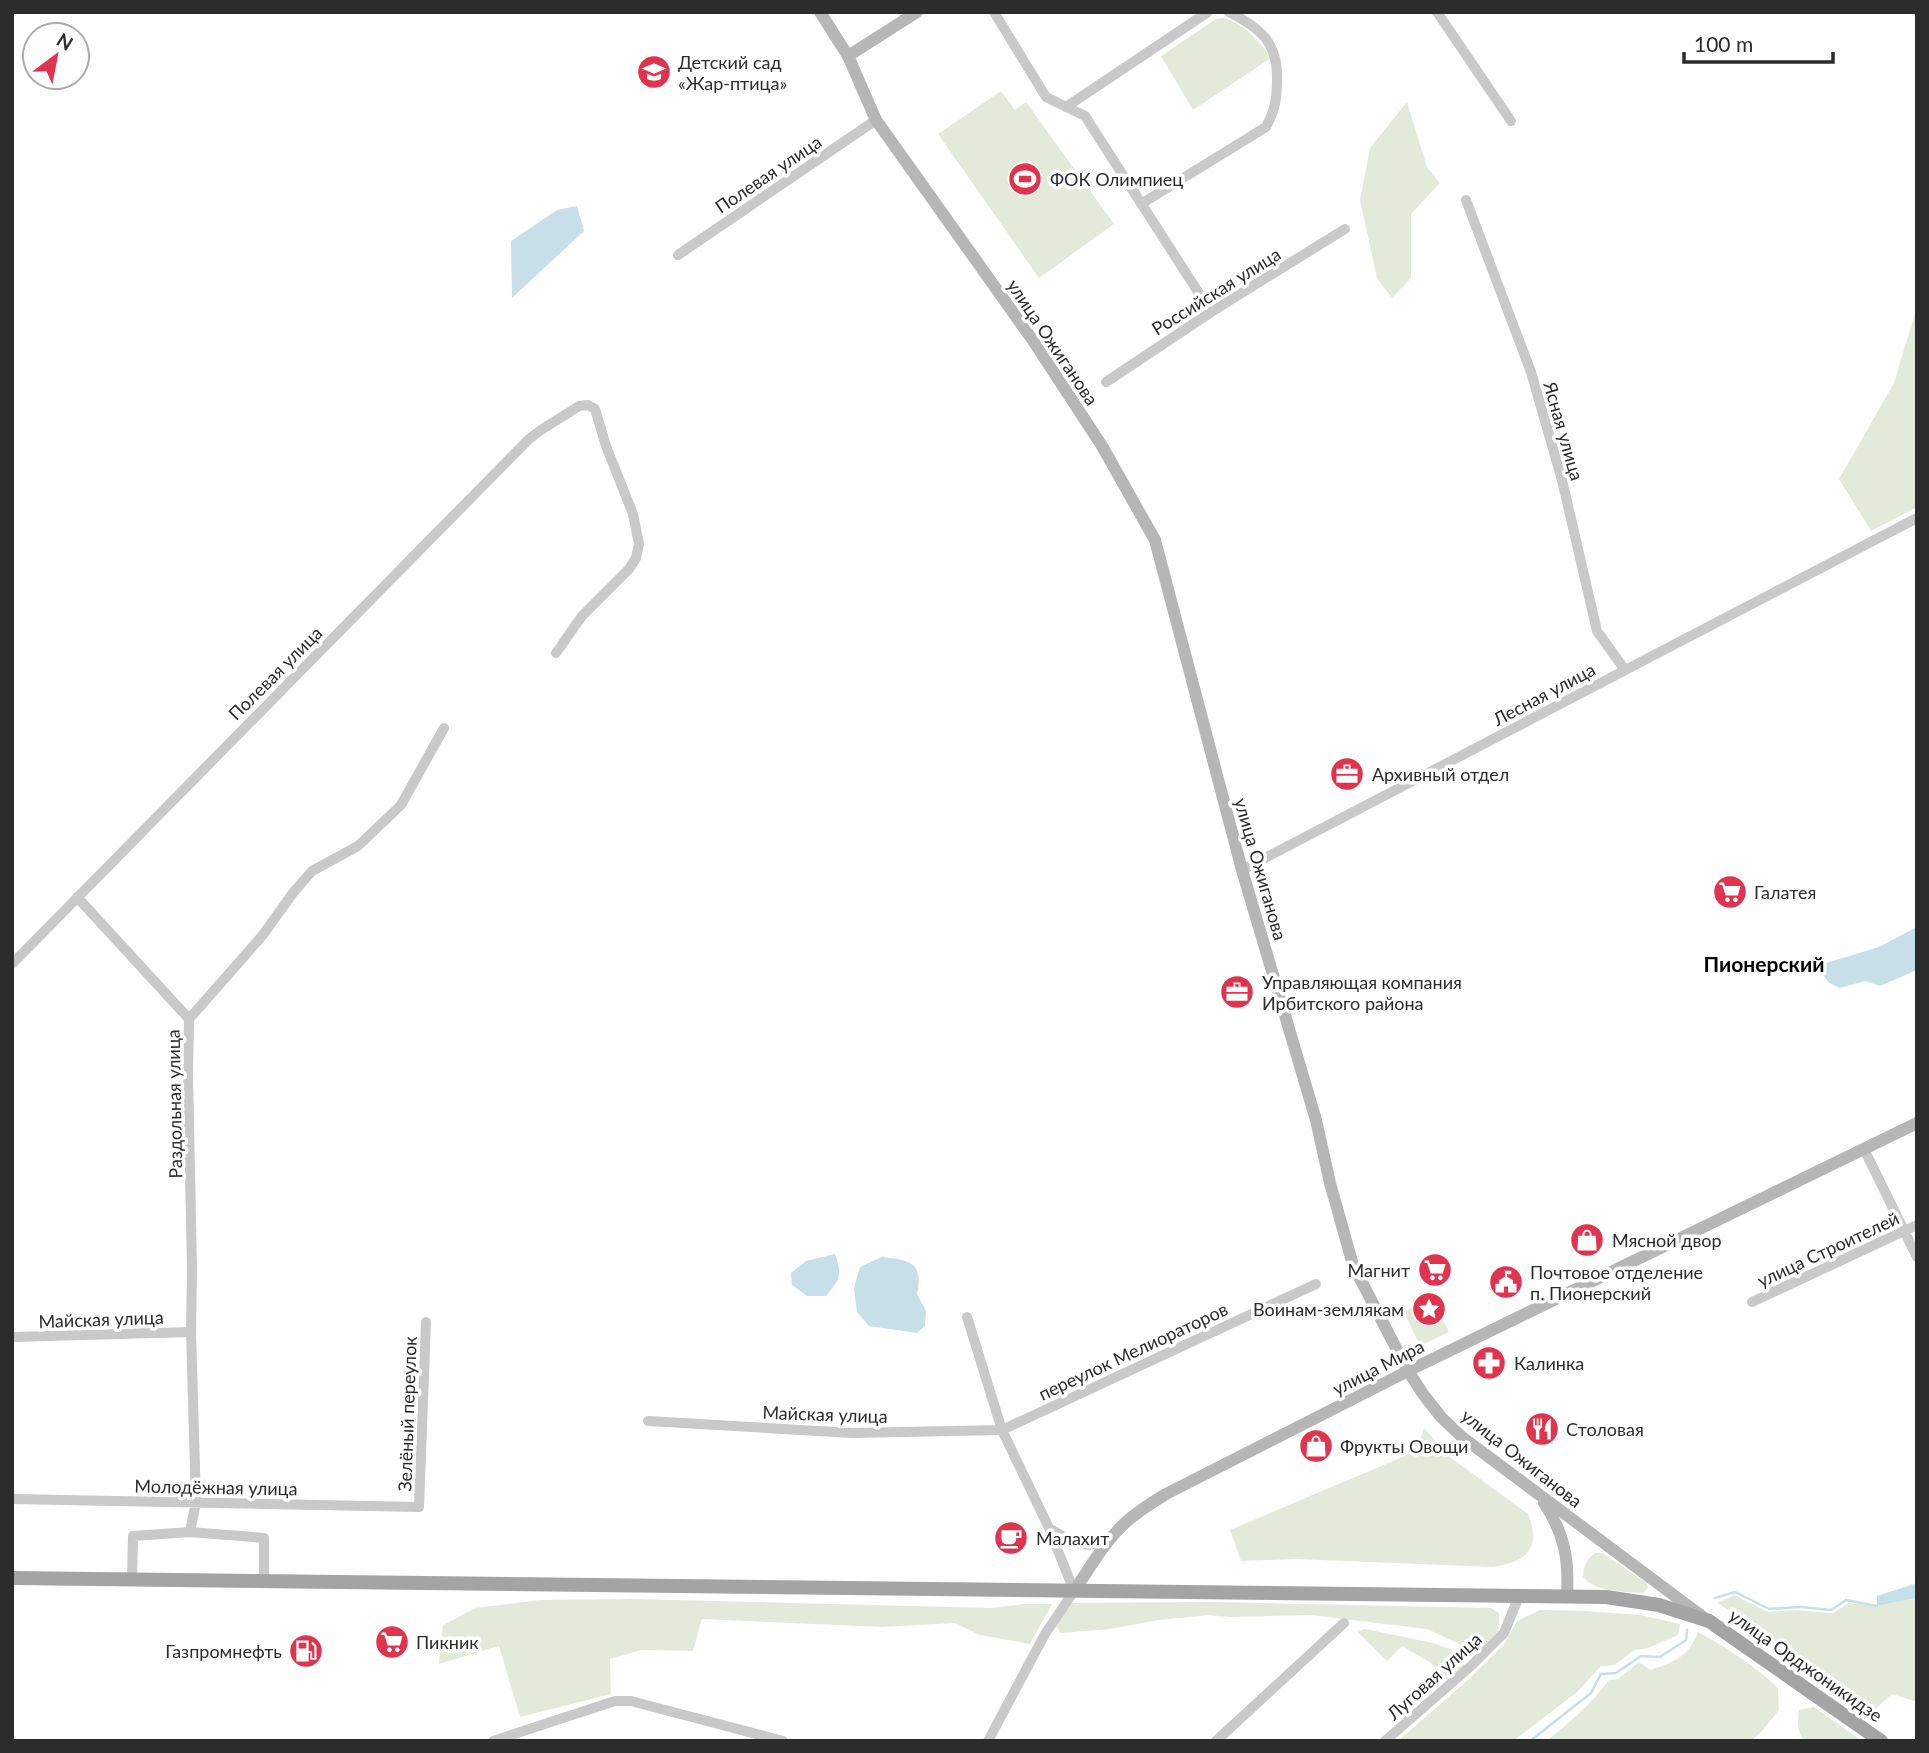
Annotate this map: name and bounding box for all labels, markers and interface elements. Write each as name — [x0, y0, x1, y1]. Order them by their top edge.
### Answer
north arrow — [21, 21, 91, 91]
scale bar — [1684, 21, 1833, 65]
text: N — [53, 28, 78, 55]
text: 100 m — [1694, 31, 1753, 56]
place label: Детский сад «Жар-птица» — [678, 51, 787, 94]
school or university icon: Детский сад «Жар-птица» — [635, 53, 673, 91]
street label: Полевая улица — [711, 130, 825, 218]
sports icon: ФОК Олимпиец — [1006, 160, 1044, 198]
place label: ФОК Олимпиец — [1050, 168, 1183, 190]
street label: Российская улица — [1148, 243, 1284, 339]
street label: улица Ожиганова — [1003, 275, 1103, 409]
street label: Ясная улица — [1539, 378, 1589, 483]
street label: Полевая улица — [224, 622, 326, 724]
street label: Лесная улица — [1488, 658, 1599, 731]
office icon: Архивный отдел — [1328, 755, 1366, 793]
place label: Архивный отдел — [1372, 763, 1509, 785]
street label: улица Ожиганова — [1230, 795, 1292, 943]
supermarket icon: Галатея — [1711, 873, 1749, 911]
place label: Галатея — [1754, 881, 1816, 903]
district label: Пионерский — [1704, 951, 1824, 976]
place label: Управляющая компания Ирбитского района — [1262, 971, 1462, 1014]
office icon: Управляющая компания Ирбитского района — [1218, 973, 1256, 1011]
street label: Раздольная улица — [162, 1029, 186, 1179]
street label: улица Строителей — [1754, 1207, 1902, 1291]
shop icon: Мясной двор — [1568, 1221, 1606, 1259]
place label: Мясной двор — [1612, 1229, 1722, 1251]
supermarket icon: Магнит — [1416, 1251, 1454, 1289]
place label: Магнит — [1348, 1259, 1410, 1281]
place label: Почтовое отделение п. Пионерский — [1530, 1261, 1703, 1304]
public building icon: Почтовое отделение п. Пионерский — [1487, 1263, 1525, 1301]
place icon: Воинам-землякам — [1410, 1290, 1448, 1328]
street label: переулок Мелиораторов — [1035, 1297, 1231, 1405]
place label: Воинам-землякам — [1253, 1298, 1404, 1320]
street label: Майская улица — [38, 1306, 164, 1332]
street label: Зелёный переулок — [393, 1335, 421, 1492]
street label: улица Мира — [1329, 1335, 1427, 1399]
pharmacy icon: Калинка — [1470, 1344, 1508, 1382]
place label: Калинка — [1514, 1352, 1584, 1374]
street label: Майская улица — [762, 1401, 888, 1427]
street label: улица Ожиганова — [1457, 1404, 1587, 1512]
restaurant icon: Столовая — [1523, 1410, 1561, 1448]
place label: Столовая — [1566, 1418, 1644, 1440]
shop icon: Фрукты Овощи — [1297, 1427, 1335, 1465]
place label: Фрукты Овощи — [1340, 1435, 1468, 1457]
street label: Молодёжная улица — [134, 1475, 298, 1499]
cafe icon: Малахит — [992, 1519, 1030, 1557]
place label: Малахит — [1036, 1527, 1109, 1549]
street label: улица Орджоникидзе — [1725, 1604, 1887, 1726]
supermarket icon: Пикник — [373, 1623, 411, 1661]
street label: Луговая улица — [1381, 1628, 1486, 1725]
place label: Пикник — [416, 1631, 479, 1653]
fuel station icon: Газпромнефть — [287, 1632, 325, 1670]
place label: Газпромнефть — [165, 1640, 282, 1662]

